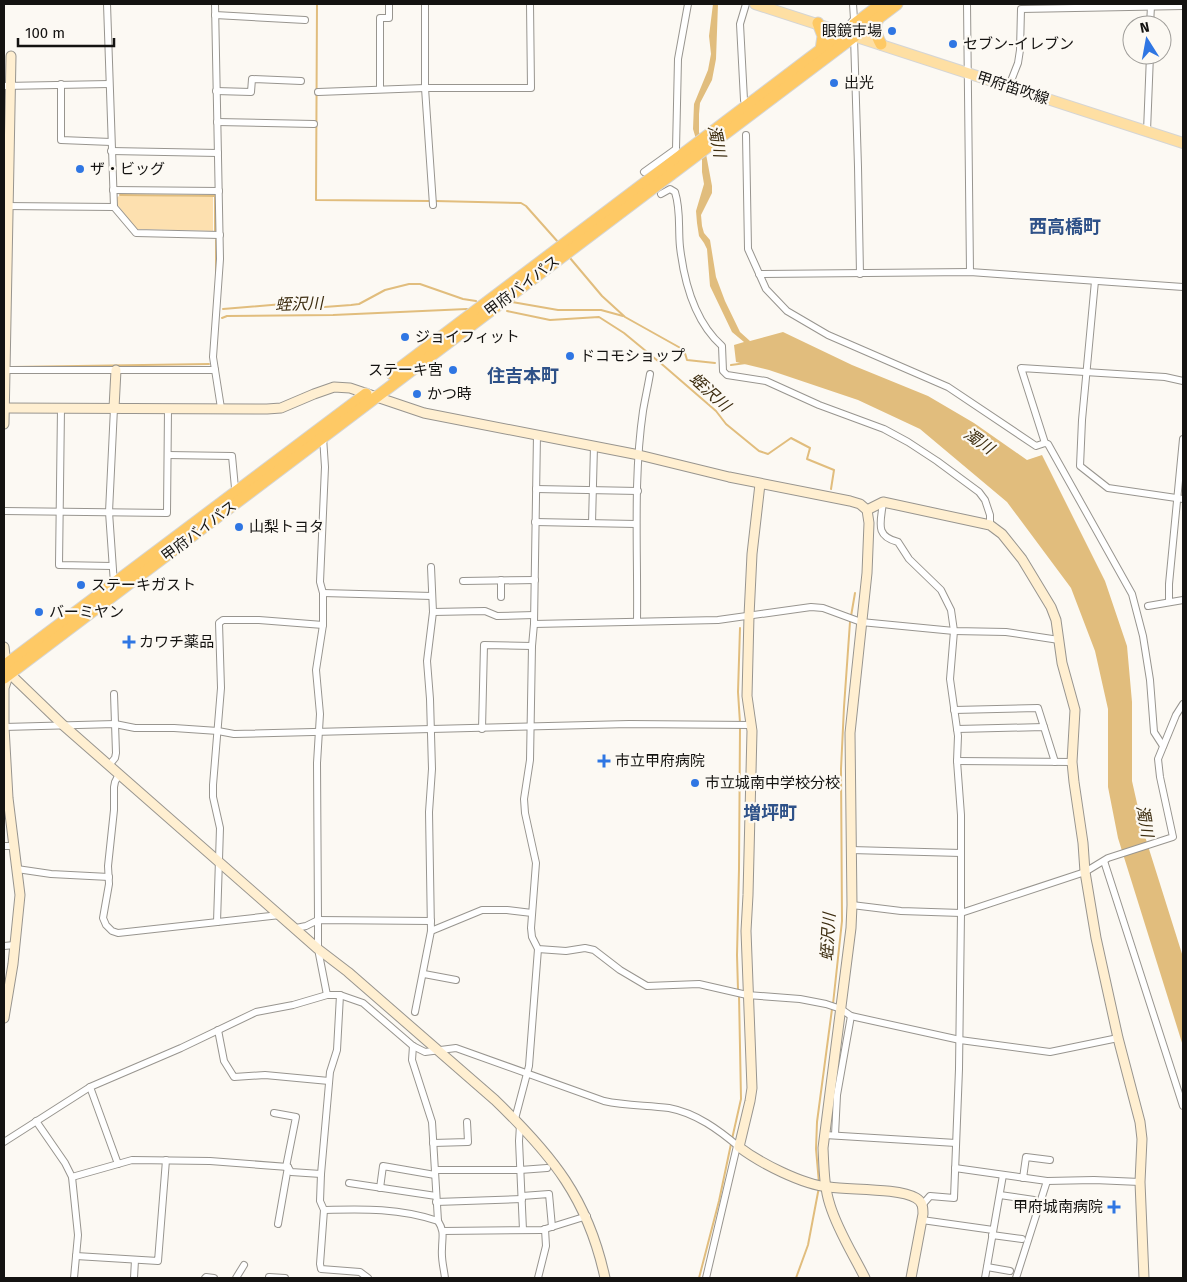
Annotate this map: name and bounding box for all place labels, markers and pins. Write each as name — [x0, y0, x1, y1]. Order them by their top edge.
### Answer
place label: 眼鏡市場 — [822, 22, 882, 40]
marker: 眼鏡市場 — [886, 25, 898, 37]
place label: セブン-イレブン — [963, 35, 1074, 53]
marker: セブン-イレブン — [947, 38, 959, 50]
place label: 出光 — [844, 74, 874, 92]
marker: 出光 — [828, 77, 840, 89]
place label: ザ・ビッグ — [90, 160, 165, 178]
marker: ザ・ビッグ — [74, 163, 86, 175]
place label: ジョイフィット — [415, 328, 520, 346]
marker: ジョイフィット — [399, 331, 411, 343]
place label: ドコモショップ — [580, 347, 685, 365]
marker: ドコモショップ — [564, 350, 576, 362]
place label: ステーキ宮 — [368, 361, 443, 379]
marker: ステーキ宮 — [447, 364, 459, 376]
place label: かつ時 — [427, 385, 472, 403]
marker: かつ時 — [411, 388, 423, 400]
place label: 山梨トヨタ — [249, 518, 324, 536]
marker: 山梨トヨタ — [233, 521, 245, 533]
place label: ステーキガスト — [91, 576, 196, 594]
marker: ステーキガスト — [75, 579, 87, 591]
place label: バーミヤン — [49, 603, 124, 621]
marker: バーミヤン — [33, 606, 45, 618]
place label: カワチ薬品 — [139, 633, 214, 651]
marker: カワチ薬品 — [123, 636, 135, 648]
place label: 市立甲府病院 — [615, 752, 705, 770]
marker: 市立甲府病院 — [597, 754, 611, 768]
place label: 市立城南中学校分校 — [705, 774, 840, 792]
marker: 市立城南中学校分校 — [689, 777, 701, 789]
place label: 甲府城南病院 — [1013, 1198, 1103, 1216]
marker: 甲府城南病院 — [1107, 1200, 1121, 1214]

